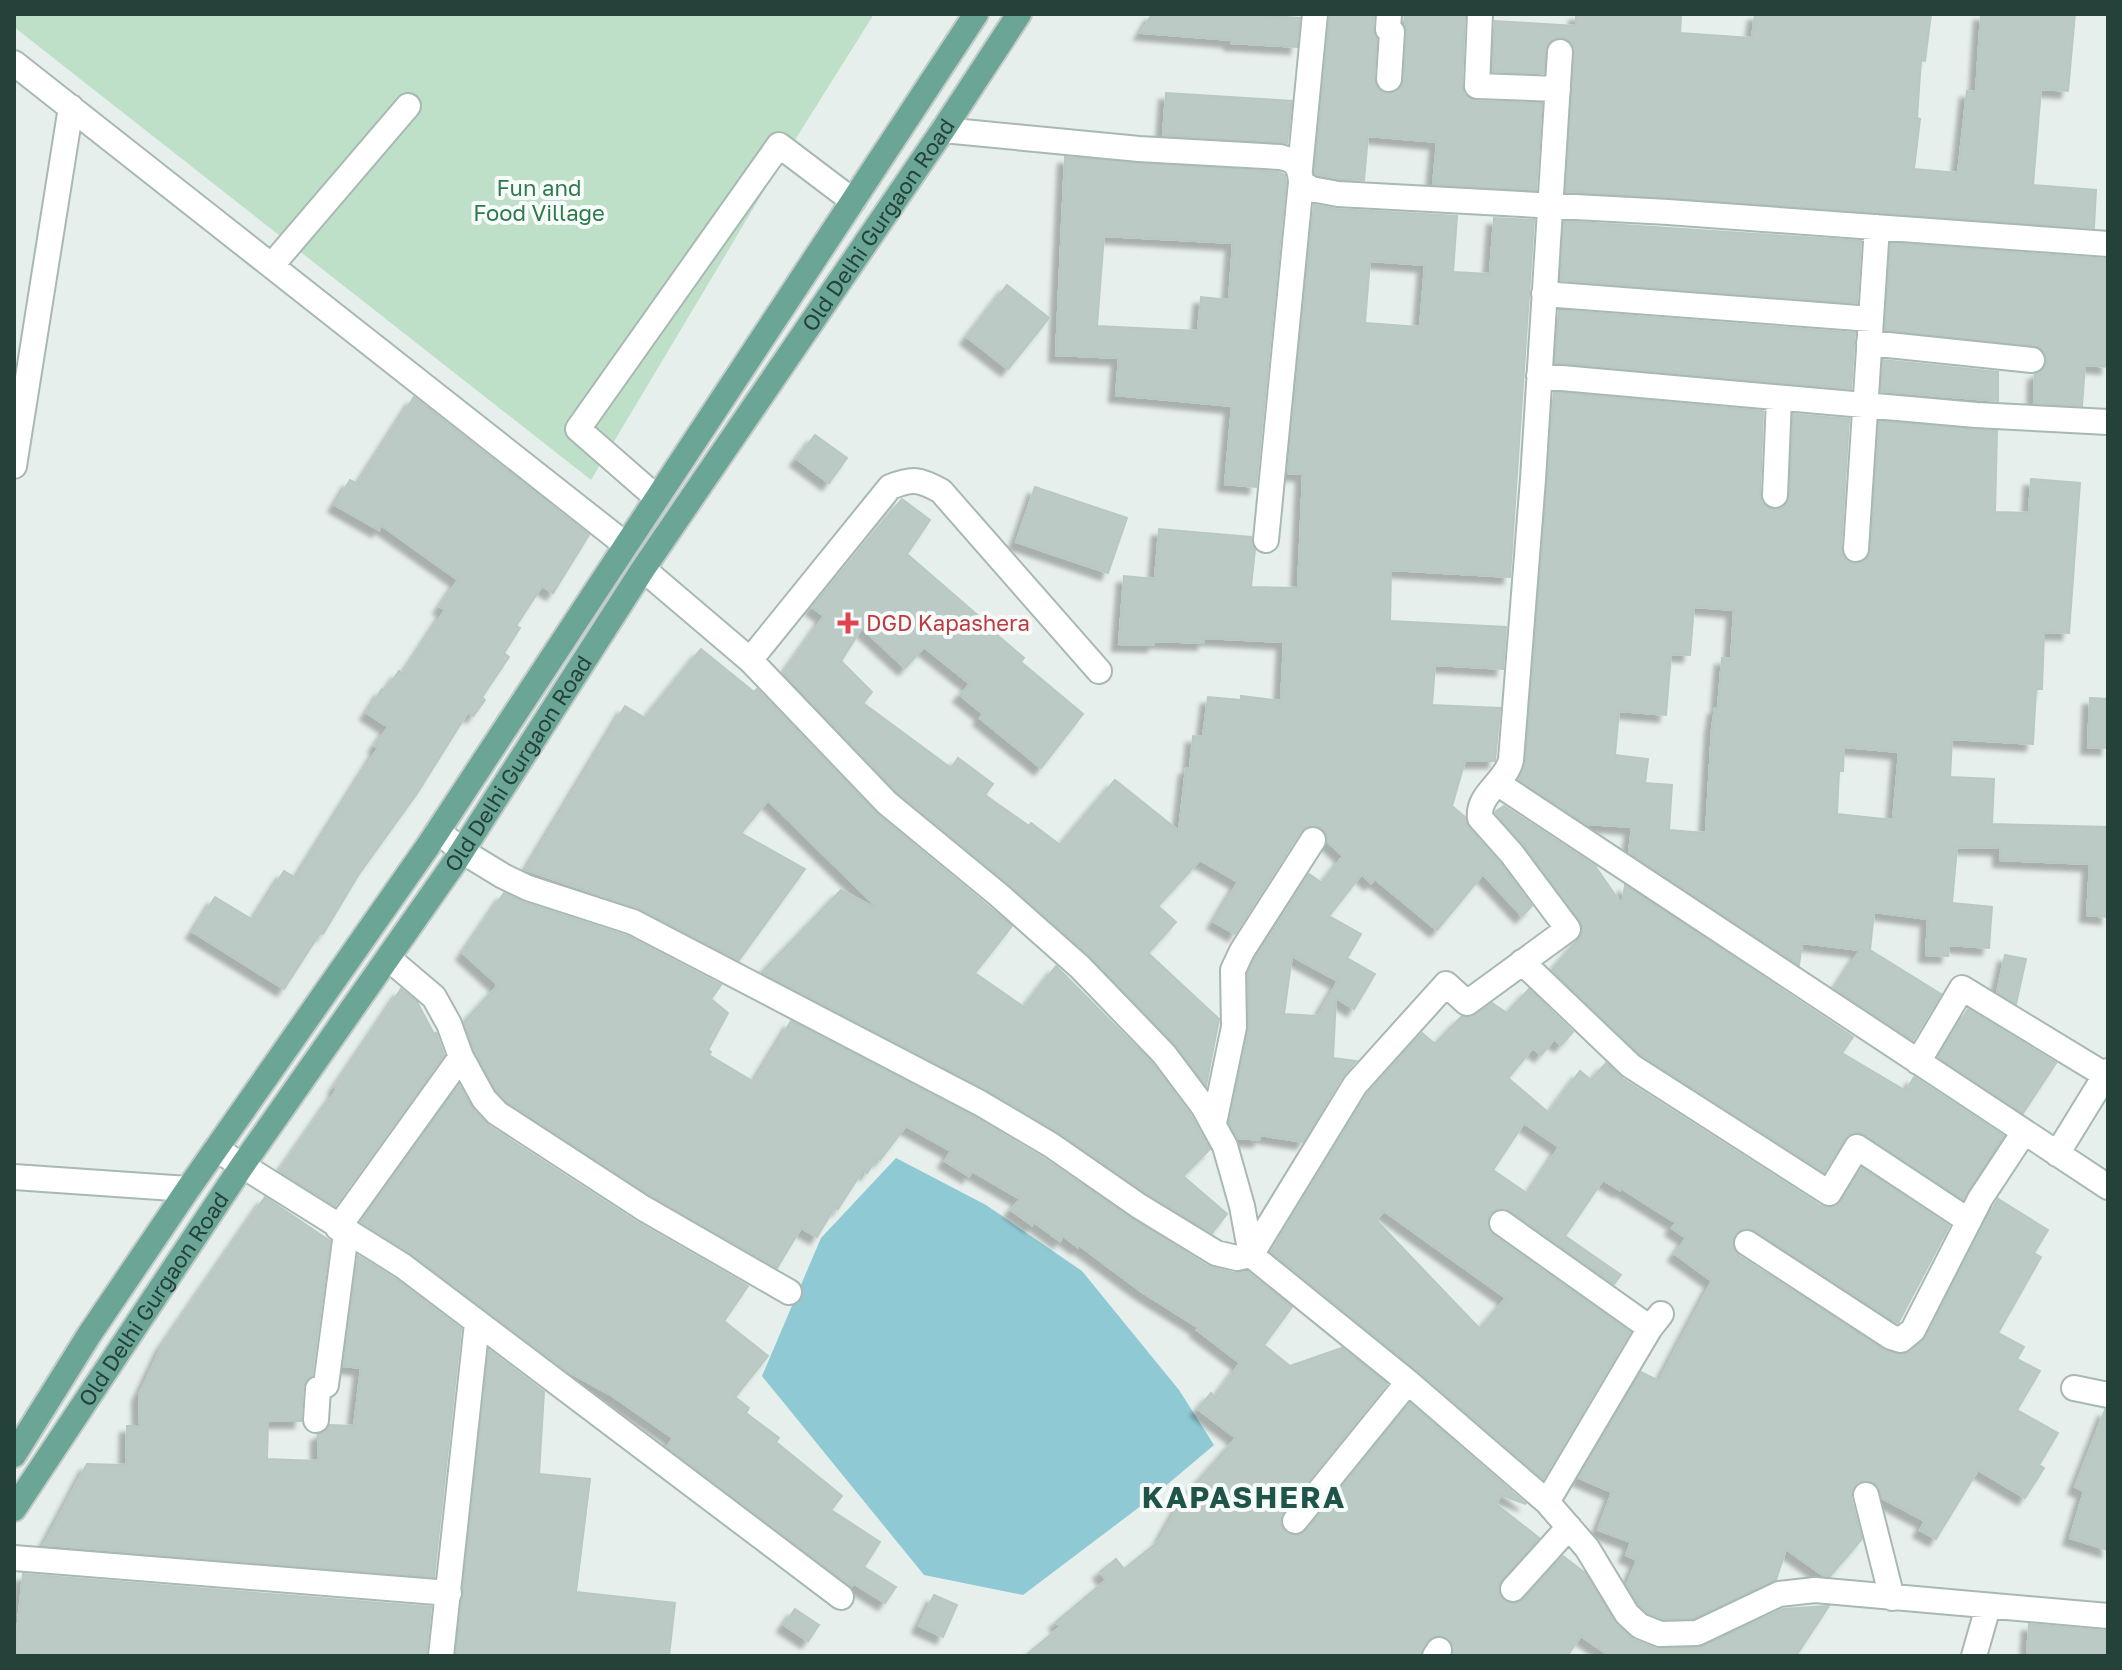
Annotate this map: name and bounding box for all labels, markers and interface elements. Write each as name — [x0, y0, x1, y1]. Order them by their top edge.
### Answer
street label: Old Delhi Gurgaon Road — [796, 113, 960, 336]
park label: Fun and Food Village — [473, 174, 605, 226]
place label: DGD Kapashera — [866, 609, 1030, 636]
marker: DGD Kapashera — [837, 612, 859, 634]
street label: Old Delhi Gurgaon Road — [438, 650, 597, 877]
street label: Old Delhi Gurgaon Road — [72, 1187, 234, 1411]
district label: KAPASHERA — [1142, 1479, 1346, 1515]

